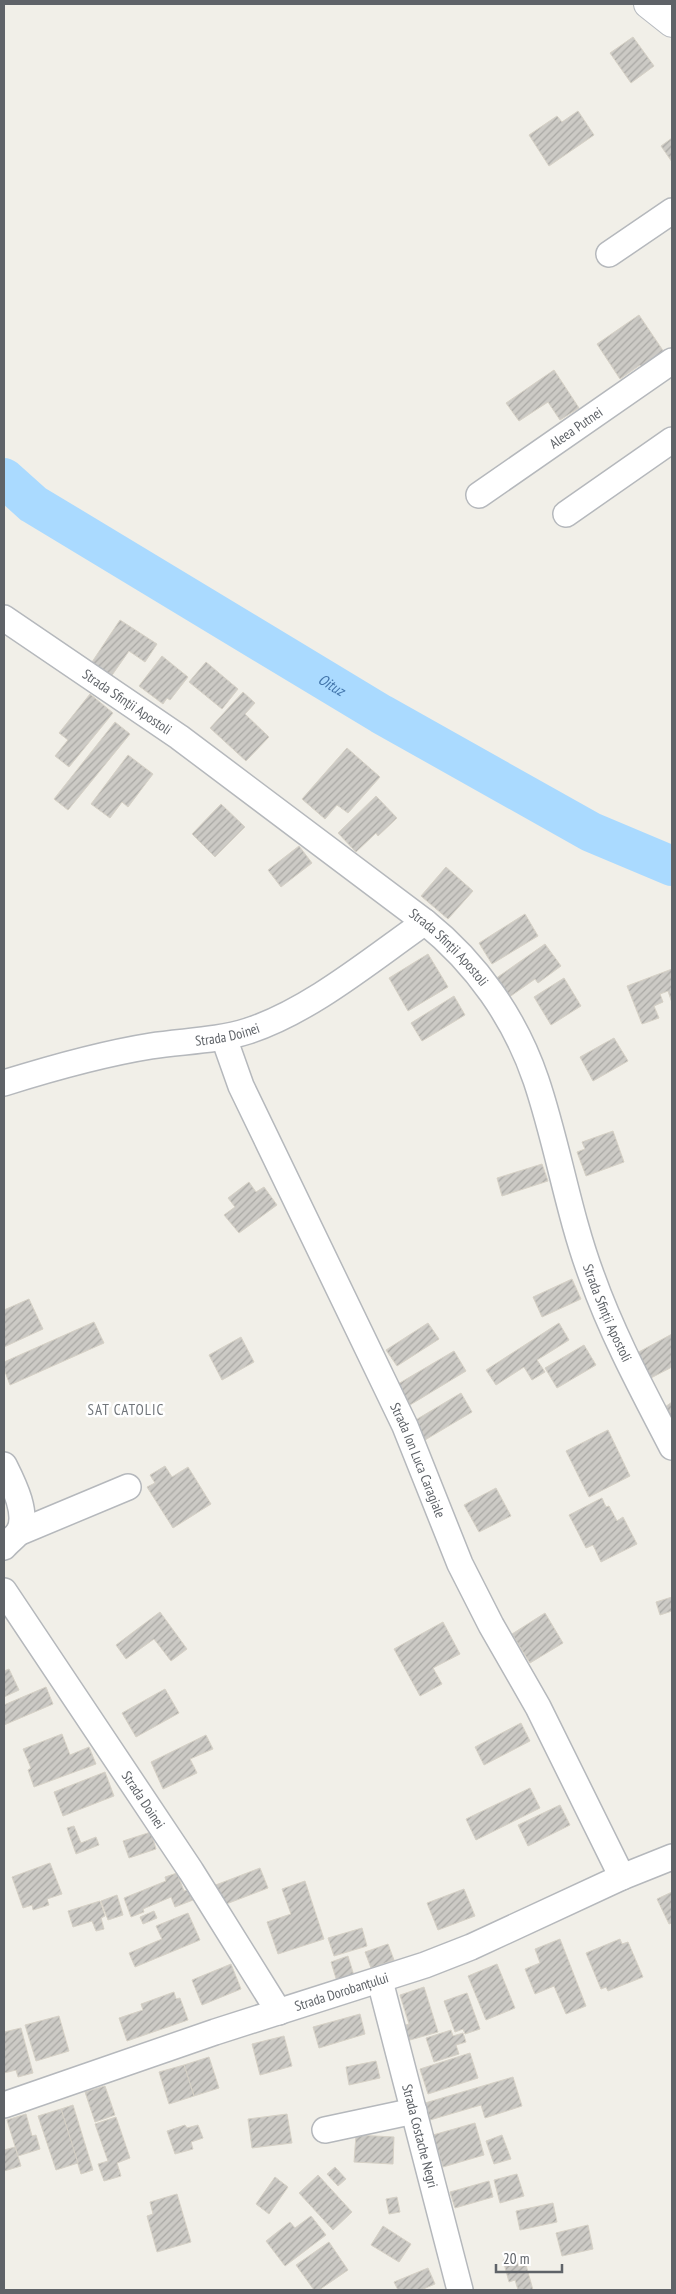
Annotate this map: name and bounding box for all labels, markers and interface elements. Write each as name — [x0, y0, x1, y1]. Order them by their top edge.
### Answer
street label: Aleea Putnei — [546, 403, 606, 452]
street label: Strada Sfinții Apostoli — [79, 665, 175, 739]
water label: Oituz — [315, 669, 350, 700]
street label: Strada Sfinții Apostoli — [405, 904, 492, 990]
street label: Strada Doinei — [194, 1019, 262, 1050]
street label: Strada Sfinții Apostoli — [579, 1262, 636, 1365]
district label: SAT CATOLIC — [88, 1400, 164, 1419]
street label: Strada Ion Luca Caragiale — [386, 1400, 450, 1521]
street label: Strada Doinei — [118, 1768, 169, 1832]
street label: Strada Dorobanțului — [292, 1968, 391, 2015]
street label: Strada Costache Negri — [398, 2082, 442, 2190]
scale bar — [496, 2242, 562, 2274]
text: 20 m — [503, 2249, 529, 2268]

